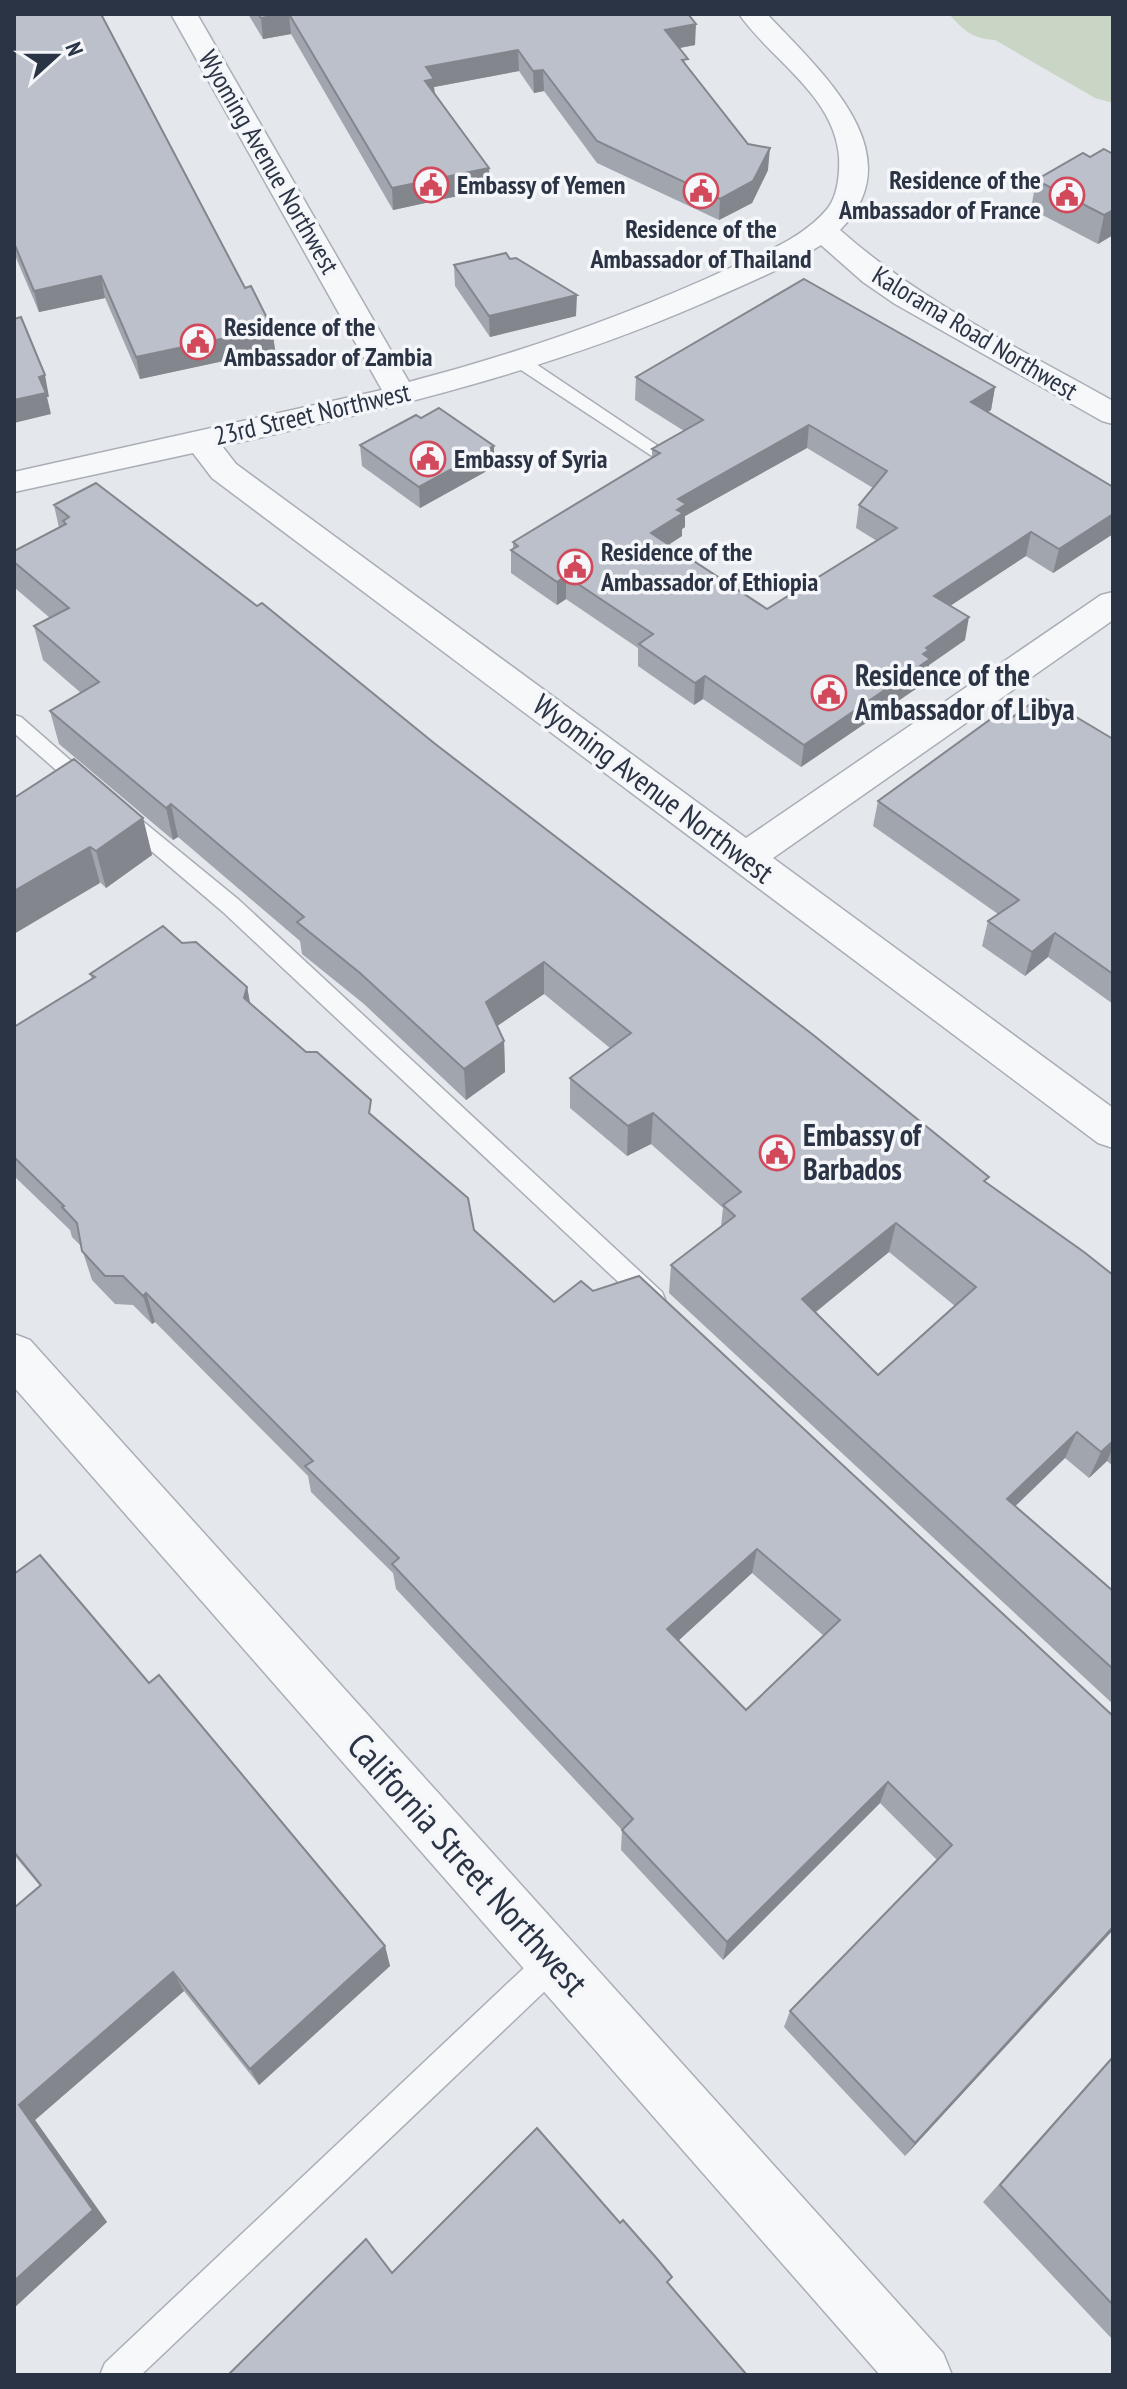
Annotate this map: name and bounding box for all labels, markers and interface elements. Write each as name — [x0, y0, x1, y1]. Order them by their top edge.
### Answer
north arrow — [16, 16, 96, 96]
text: N — [59, 38, 90, 59]
street label: Wyoming Avenue Northwest — [192, 44, 347, 279]
place label: Residence of the Ambassador of France — [838, 163, 1041, 226]
public building icon: Embassy of Yemen — [412, 166, 450, 204]
place label: Embassy of Yemen — [457, 168, 625, 201]
public building icon: Residence of the Ambassador of Thailand — [682, 172, 720, 210]
public building icon: Residence of the Ambassador of France — [1048, 176, 1086, 214]
place label: Residence of the Ambassador of Thailand — [589, 212, 812, 275]
street label: Kalorama Road Northwest — [867, 258, 1084, 407]
place label: Residence of the Ambassador of Zambia — [223, 310, 432, 373]
public building icon: Residence of the Ambassador of Zambia — [179, 323, 217, 361]
street label: 23rd Street Northwest — [211, 375, 413, 452]
public building icon: Embassy of Syria — [409, 440, 447, 478]
place label: Embassy of Syria — [454, 442, 607, 475]
place label: Residence of the Ambassador of Ethiopia — [600, 535, 818, 598]
public building icon: Residence of the Ambassador of Ethiopia — [556, 548, 594, 586]
place label: Residence of the Ambassador of Libya — [854, 655, 1075, 728]
public building icon: Residence of the Ambassador of Libya — [810, 674, 848, 712]
street label: Wyoming Avenue Northwest — [526, 684, 783, 892]
place label: Embassy of Barbados — [803, 1115, 923, 1188]
public building icon: Embassy of Barbados — [758, 1134, 796, 1172]
street label: California Street Northwest — [338, 1722, 599, 2005]

